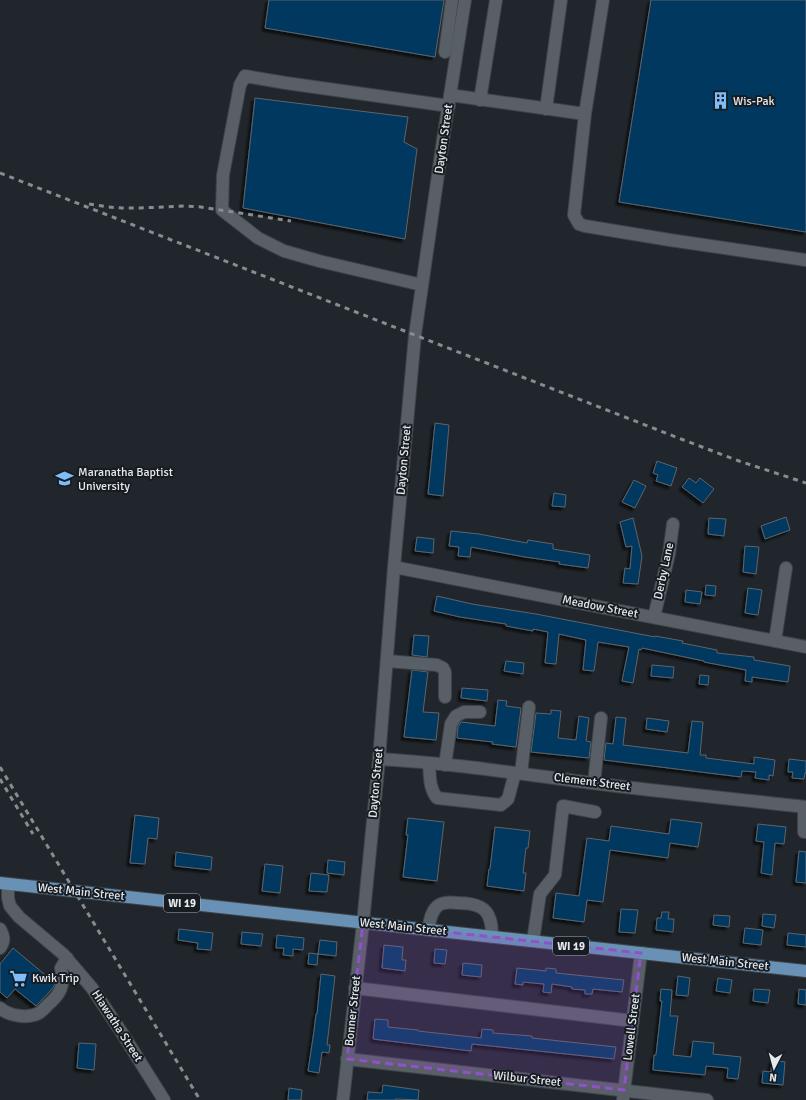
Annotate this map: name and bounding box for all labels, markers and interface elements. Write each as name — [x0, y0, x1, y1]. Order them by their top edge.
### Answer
building icon: Wis-Pak — [710, 91, 730, 111]
place label: Wis-Pak — [733, 94, 775, 109]
street label: Dayton Street — [432, 103, 456, 175]
street label: Dayton Street — [393, 424, 415, 496]
place label: Maranatha Baptist University — [78, 465, 173, 494]
school or university icon: Maranatha Baptist University — [55, 469, 75, 489]
street label: Derby Lane — [651, 541, 677, 601]
street label: Meadow Street — [561, 592, 639, 622]
street label: Dayton Street — [365, 747, 387, 819]
street label: Clement Street — [553, 770, 631, 794]
street label: West Main Street — [37, 880, 125, 904]
road number: WI 19 — [164, 894, 200, 912]
street label: West Main Street — [359, 915, 447, 939]
road number: WI 19 — [553, 937, 589, 955]
street label: West Main Street — [681, 950, 769, 974]
supermarket icon: Kwik Trip — [9, 968, 29, 988]
place label: Kwik Trip — [32, 971, 79, 986]
street label: Bonner Street — [342, 975, 364, 1047]
street label: Hiawatha Street — [88, 987, 146, 1065]
street label: Lowell Street — [620, 993, 644, 1061]
north arrow — [754, 1048, 794, 1088]
street label: Wilbur Street — [492, 1068, 562, 1090]
text: N — [769, 1071, 777, 1084]

